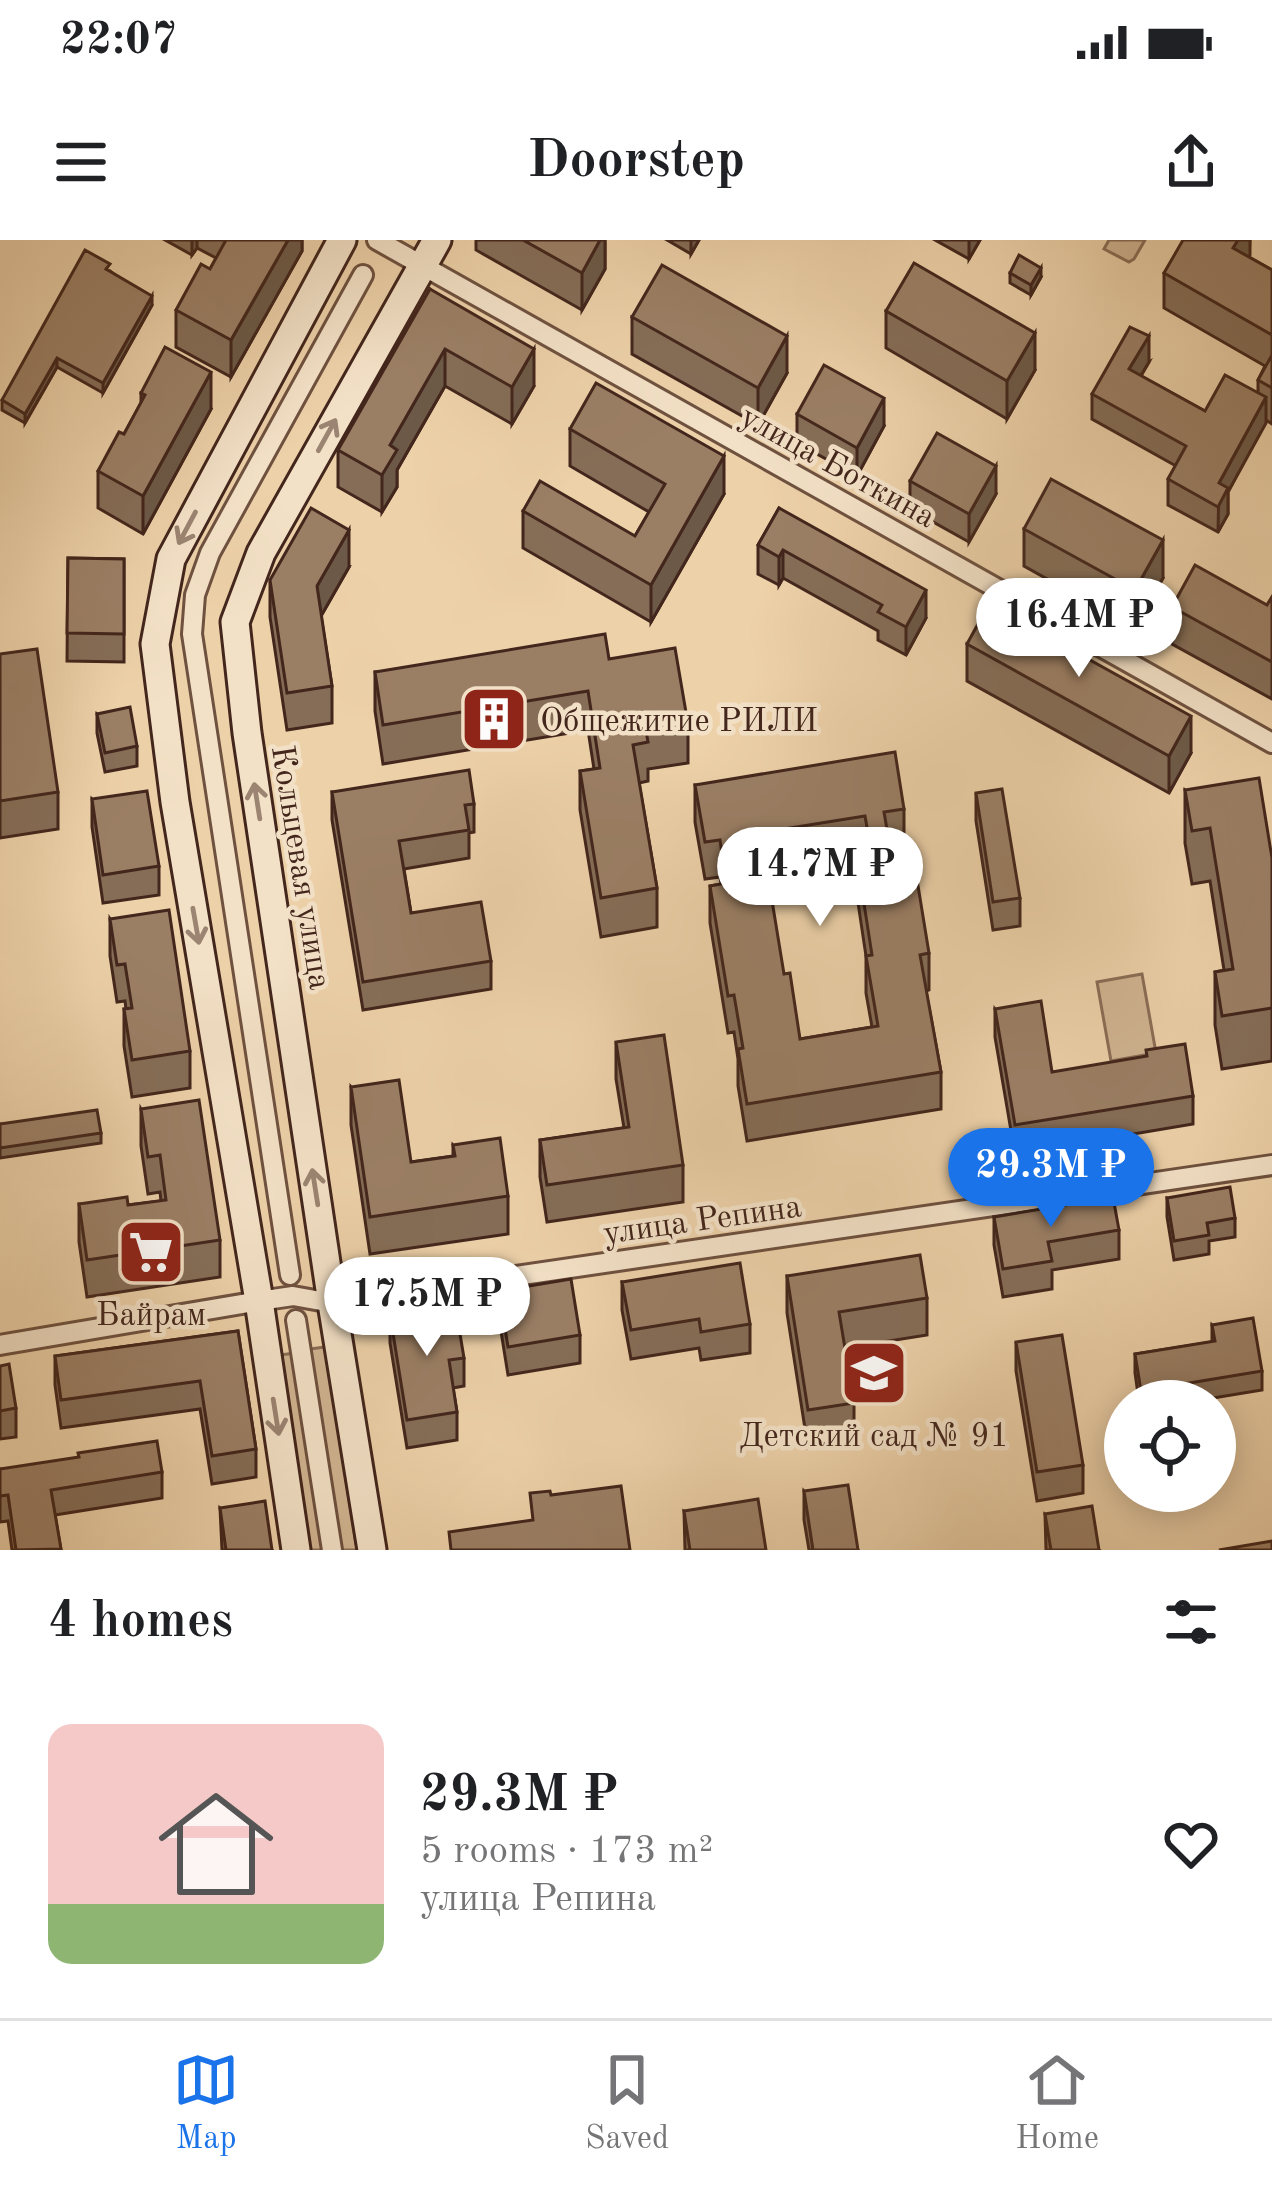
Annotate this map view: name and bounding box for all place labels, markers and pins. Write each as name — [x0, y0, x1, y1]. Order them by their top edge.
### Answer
pin: 16.4M ₽ — [968, 578, 1190, 680]
building icon: Общежитие РИЛИ — [459, 684, 529, 754]
place label: Общежитие РИЛИ — [540, 706, 818, 739]
pin: 14.7M ₽ — [709, 827, 931, 929]
pin: 29.3M ₽ — [940, 1128, 1162, 1230]
supermarket icon: Байрам — [116, 1217, 186, 1287]
pin: 17.5M ₽ — [316, 1257, 538, 1359]
place label: Байрам — [96, 1300, 206, 1333]
school or university icon: Детский сад № 91 — [839, 1338, 909, 1408]
place label: Детский сад № 91 — [739, 1421, 1009, 1454]

